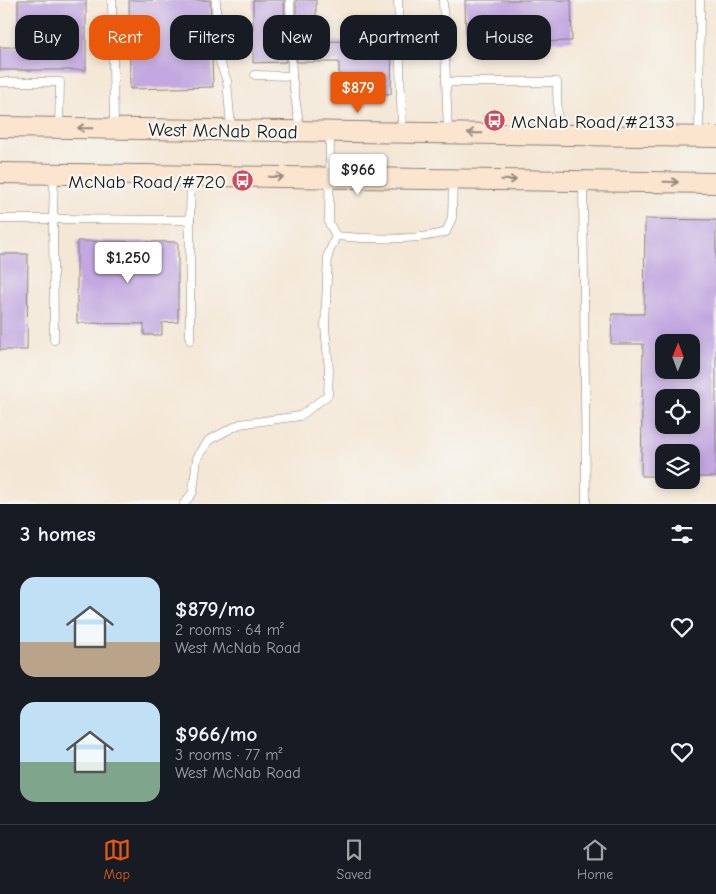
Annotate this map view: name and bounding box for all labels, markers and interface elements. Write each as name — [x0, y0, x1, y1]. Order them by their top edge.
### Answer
chip: Buy — [15, 15, 79, 60]
chip: Rent — [89, 15, 160, 60]
chip: Filters — [170, 15, 253, 60]
chip: New — [263, 15, 330, 60]
chip: Apartment — [340, 15, 457, 60]
chip: House — [467, 15, 551, 60]
pin: $879 — [328, 72, 388, 114]
text: $879 — [341, 79, 375, 97]
bus stop icon: McNab Road/#2133 — [483, 109, 507, 133]
place label: McNab Road/#2133 — [511, 111, 675, 133]
street label: West McNab Road — [148, 119, 298, 143]
one-way arrow — [77, 123, 94, 133]
one-way arrow — [467, 129, 483, 138]
pin: $966 — [328, 154, 388, 196]
text: $966 — [341, 161, 375, 179]
bus stop icon: McNab Road/#720 — [230, 169, 254, 193]
place label: McNab Road/#720 — [68, 171, 226, 193]
one-way arrow — [268, 172, 284, 182]
one-way arrow — [500, 175, 516, 185]
one-way arrow — [663, 178, 679, 187]
pin: $1,250 — [87, 242, 169, 284]
text: $1,250 — [106, 249, 150, 267]
north arrow — [655, 334, 700, 379]
map controls — [655, 334, 700, 489]
button: locate — [655, 389, 700, 434]
button: layers — [655, 444, 700, 489]
icon: filters — [668, 520, 696, 548]
text: 3 homes — [20, 522, 96, 546]
icon: home — [60, 597, 120, 657]
text: $879/mo — [175, 597, 255, 621]
icon: heart — [668, 613, 696, 641]
text: 2 rooms · 64 m² — [175, 621, 284, 639]
text: West McNab Road — [175, 639, 301, 657]
icon: home — [60, 722, 120, 782]
text: $966/mo — [175, 722, 257, 746]
icon: heart — [668, 738, 696, 766]
text: 3 rooms · 77 m² — [175, 746, 283, 764]
text: West McNab Road — [175, 764, 301, 782]
tab: Map — [103, 836, 131, 883]
tab: Saved — [336, 836, 371, 883]
tab: Home — [577, 836, 613, 883]

